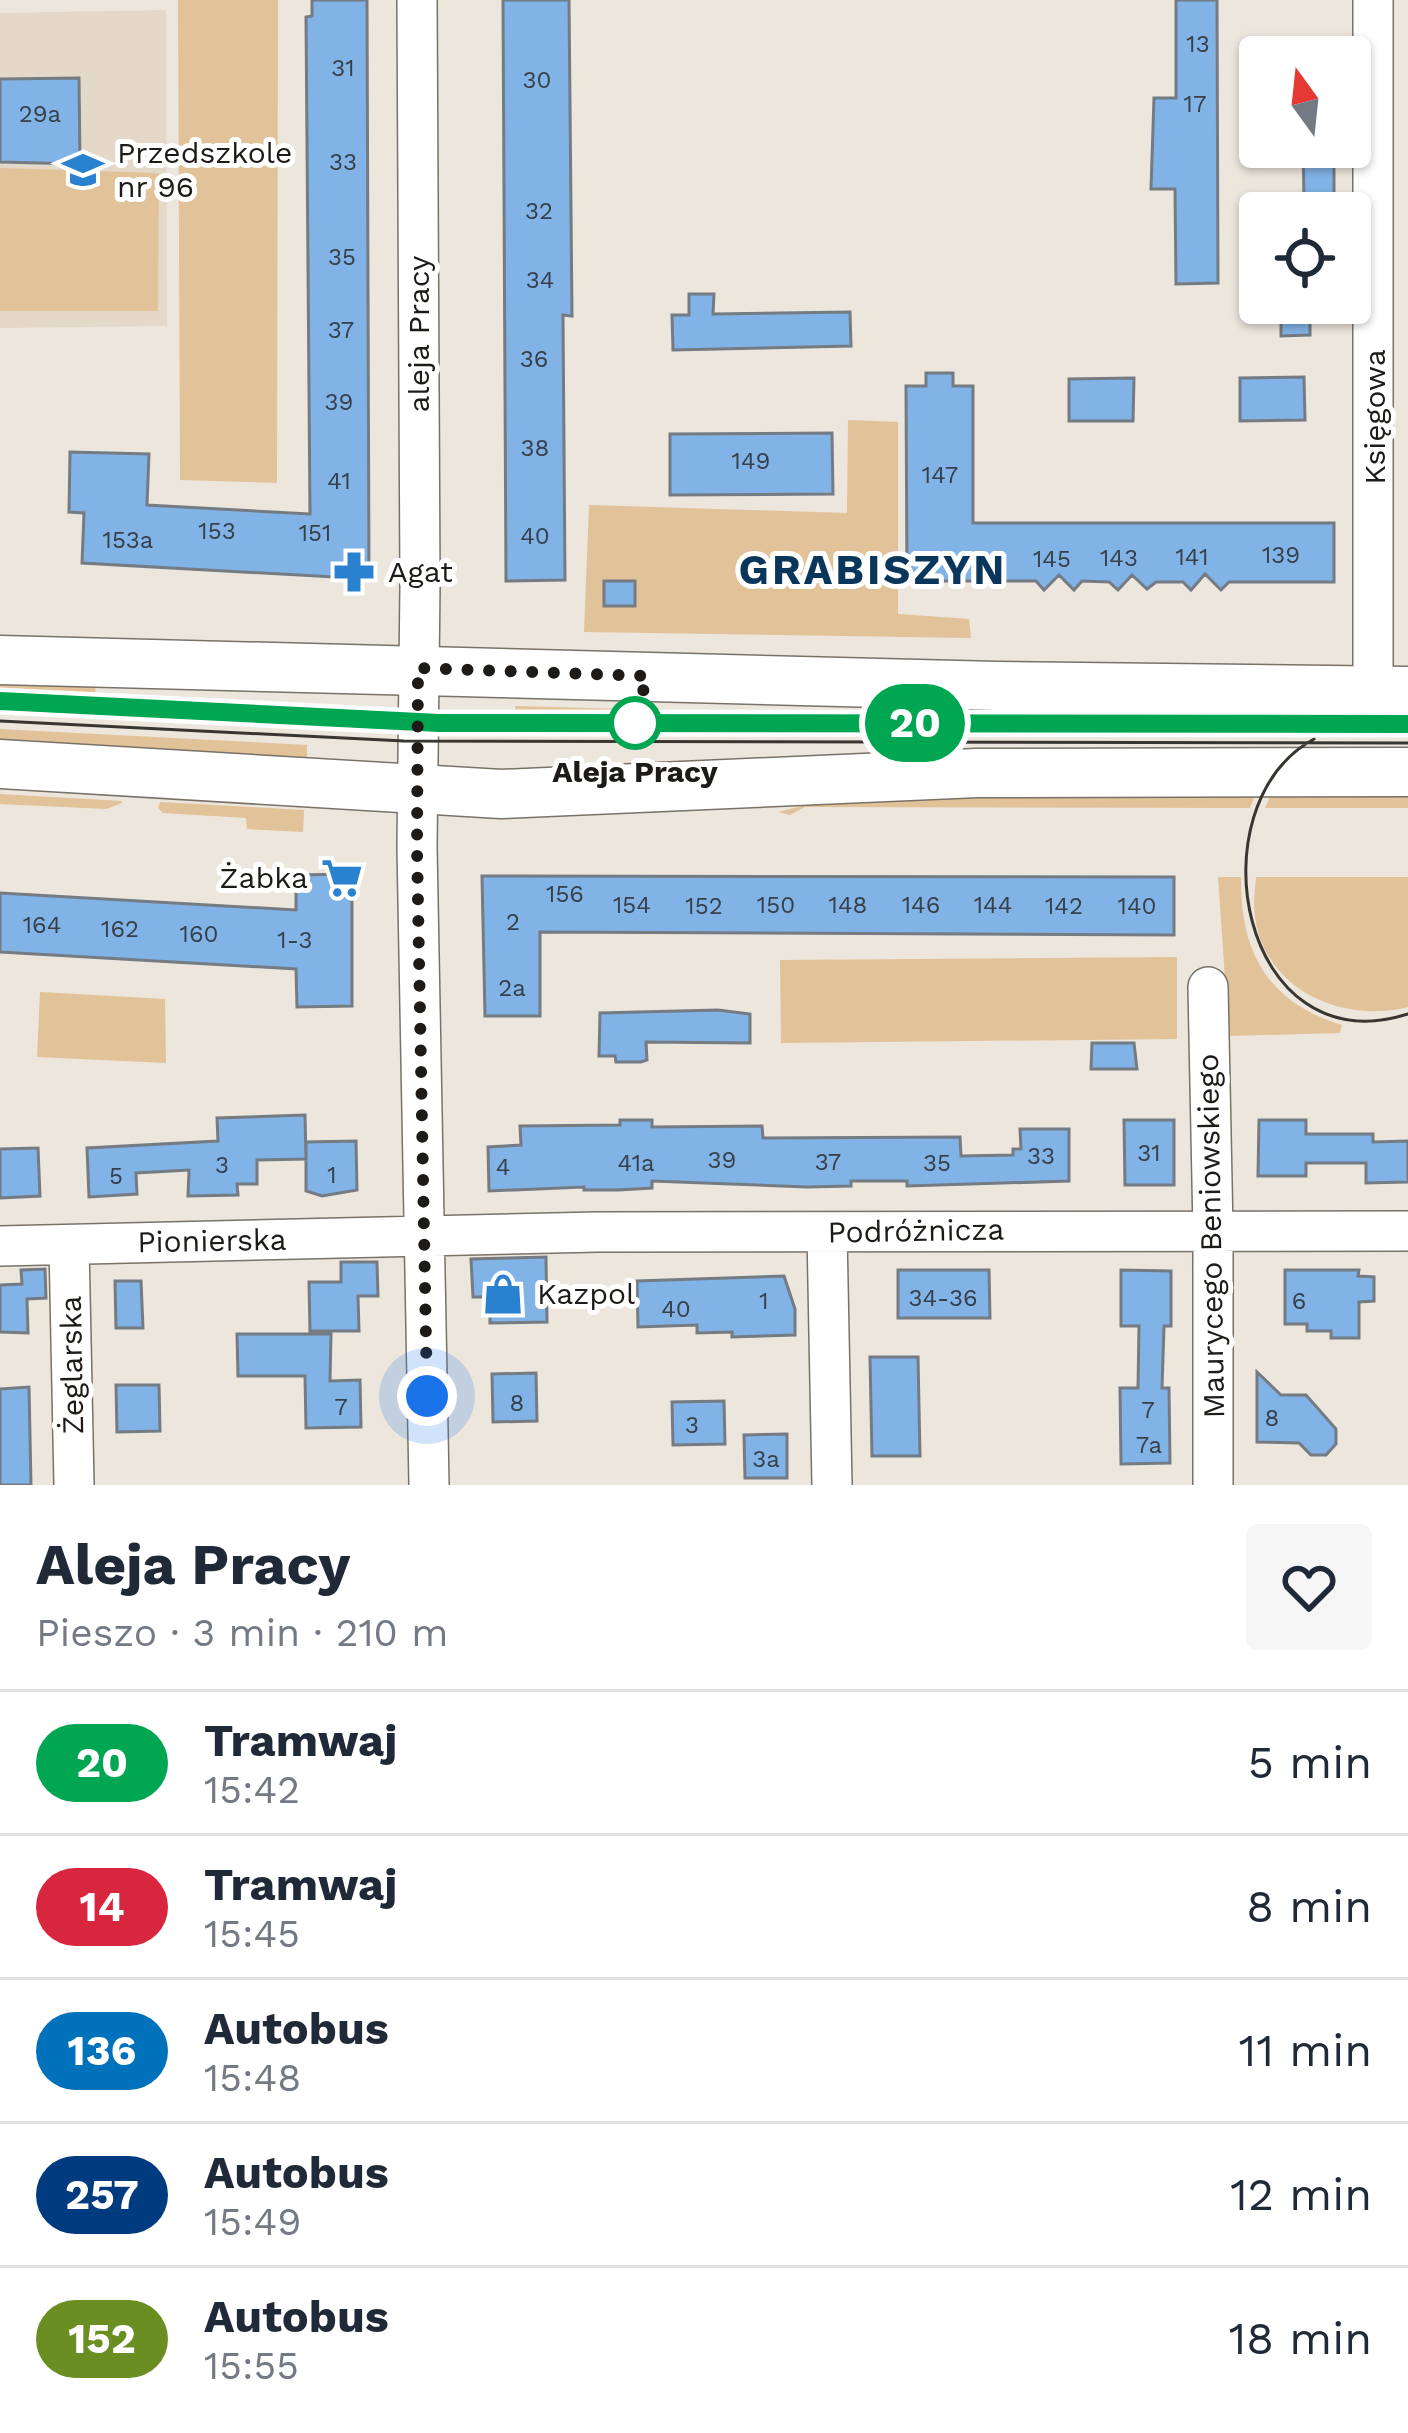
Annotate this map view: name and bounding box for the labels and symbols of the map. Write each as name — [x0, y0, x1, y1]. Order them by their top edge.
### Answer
house number: 13 — [1186, 30, 1210, 58]
north arrow — [1239, 36, 1371, 168]
house number: 31 — [331, 54, 355, 82]
house number: 30 — [523, 66, 551, 94]
house number: 17 — [1184, 90, 1206, 118]
house number: 29a — [19, 100, 61, 128]
place label: Przedszkole nr 96 — [117, 135, 292, 204]
school or university icon: Przedszkole nr 96 — [60, 147, 106, 193]
house number: 33 — [329, 148, 357, 176]
house number: 32 — [525, 197, 553, 225]
house number: 35 — [328, 243, 356, 271]
street label: aleja Pracy — [401, 255, 436, 412]
house number: 34 — [526, 266, 554, 294]
house number: 37 — [328, 316, 354, 344]
house number: 36 — [520, 345, 548, 373]
street label: Księgowa — [1357, 349, 1392, 485]
house number: 39 — [325, 388, 353, 416]
house number: 38 — [521, 434, 549, 462]
house number: 149 — [732, 447, 770, 475]
house number: 147 — [922, 461, 958, 489]
house number: 41 — [327, 467, 351, 495]
house number: 153 — [198, 517, 236, 545]
house number: 151 — [299, 519, 331, 547]
house number: 40 — [520, 522, 550, 550]
house number: 153a — [103, 526, 153, 554]
house number: 139 — [1262, 541, 1300, 569]
house number: 141 — [1176, 543, 1209, 571]
house number: 143 — [1100, 544, 1138, 572]
district label: GRABISZYN — [739, 545, 1007, 594]
house number: 145 — [1033, 545, 1071, 573]
pharmacy icon: Agat — [331, 549, 377, 595]
place label: Agat — [388, 554, 453, 589]
line badge: 20 — [861, 684, 969, 762]
marker: Aleja Pracy — [610, 698, 660, 748]
place label: Aleja Pracy — [552, 754, 718, 789]
supermarket icon: Żabka — [319, 855, 365, 901]
place label: Żabka — [220, 860, 308, 895]
house number: 156 — [546, 880, 584, 908]
house number: 154 — [613, 891, 651, 919]
house number: 150 — [757, 891, 795, 919]
house number: 148 — [829, 891, 867, 919]
house number: 146 — [902, 891, 940, 919]
house number: 144 — [974, 891, 1012, 919]
house number: 152 — [685, 892, 723, 920]
house number: 142 — [1045, 892, 1083, 920]
house number: 140 — [1118, 892, 1156, 920]
house number: 2 — [506, 908, 520, 936]
house number: 164 — [23, 911, 61, 939]
house number: 162 — [101, 915, 139, 943]
house number: 160 — [180, 920, 218, 948]
house number: 1-3 — [277, 926, 313, 954]
house number: 2a — [498, 974, 526, 1002]
street label: Maurycego Beniowskiego — [1190, 1053, 1231, 1419]
house number: 31 — [1137, 1139, 1161, 1167]
house number: 33 — [1027, 1142, 1055, 1170]
house number: 39 — [708, 1146, 736, 1174]
house number: 37 — [815, 1148, 841, 1176]
house number: 41a — [617, 1149, 655, 1177]
house number: 35 — [923, 1149, 951, 1177]
house number: 3 — [215, 1151, 229, 1179]
house number: 4 — [496, 1153, 510, 1181]
house number: 1 — [327, 1161, 337, 1189]
house number: 5 — [109, 1162, 123, 1190]
street label: Podróżnicza — [827, 1211, 1005, 1250]
street label: Pionierska — [137, 1222, 287, 1259]
shop icon: Kazpol — [480, 1271, 526, 1317]
place label: Kazpol — [537, 1276, 635, 1311]
house number: 34-36 — [908, 1284, 978, 1312]
house number: 1 — [759, 1287, 769, 1315]
house number: 6 — [1292, 1287, 1306, 1315]
street label: Żeglarska — [53, 1295, 90, 1435]
house number: 40 — [661, 1295, 691, 1323]
your location — [397, 1366, 457, 1426]
house number: 8 — [510, 1389, 524, 1417]
house number: 7 — [334, 1393, 348, 1421]
house number: 7 — [1141, 1396, 1155, 1424]
house number: 8 — [1265, 1404, 1279, 1432]
house number: 3 — [685, 1411, 699, 1439]
house number: 7a — [1136, 1431, 1162, 1459]
house number: 3a — [752, 1445, 780, 1473]

